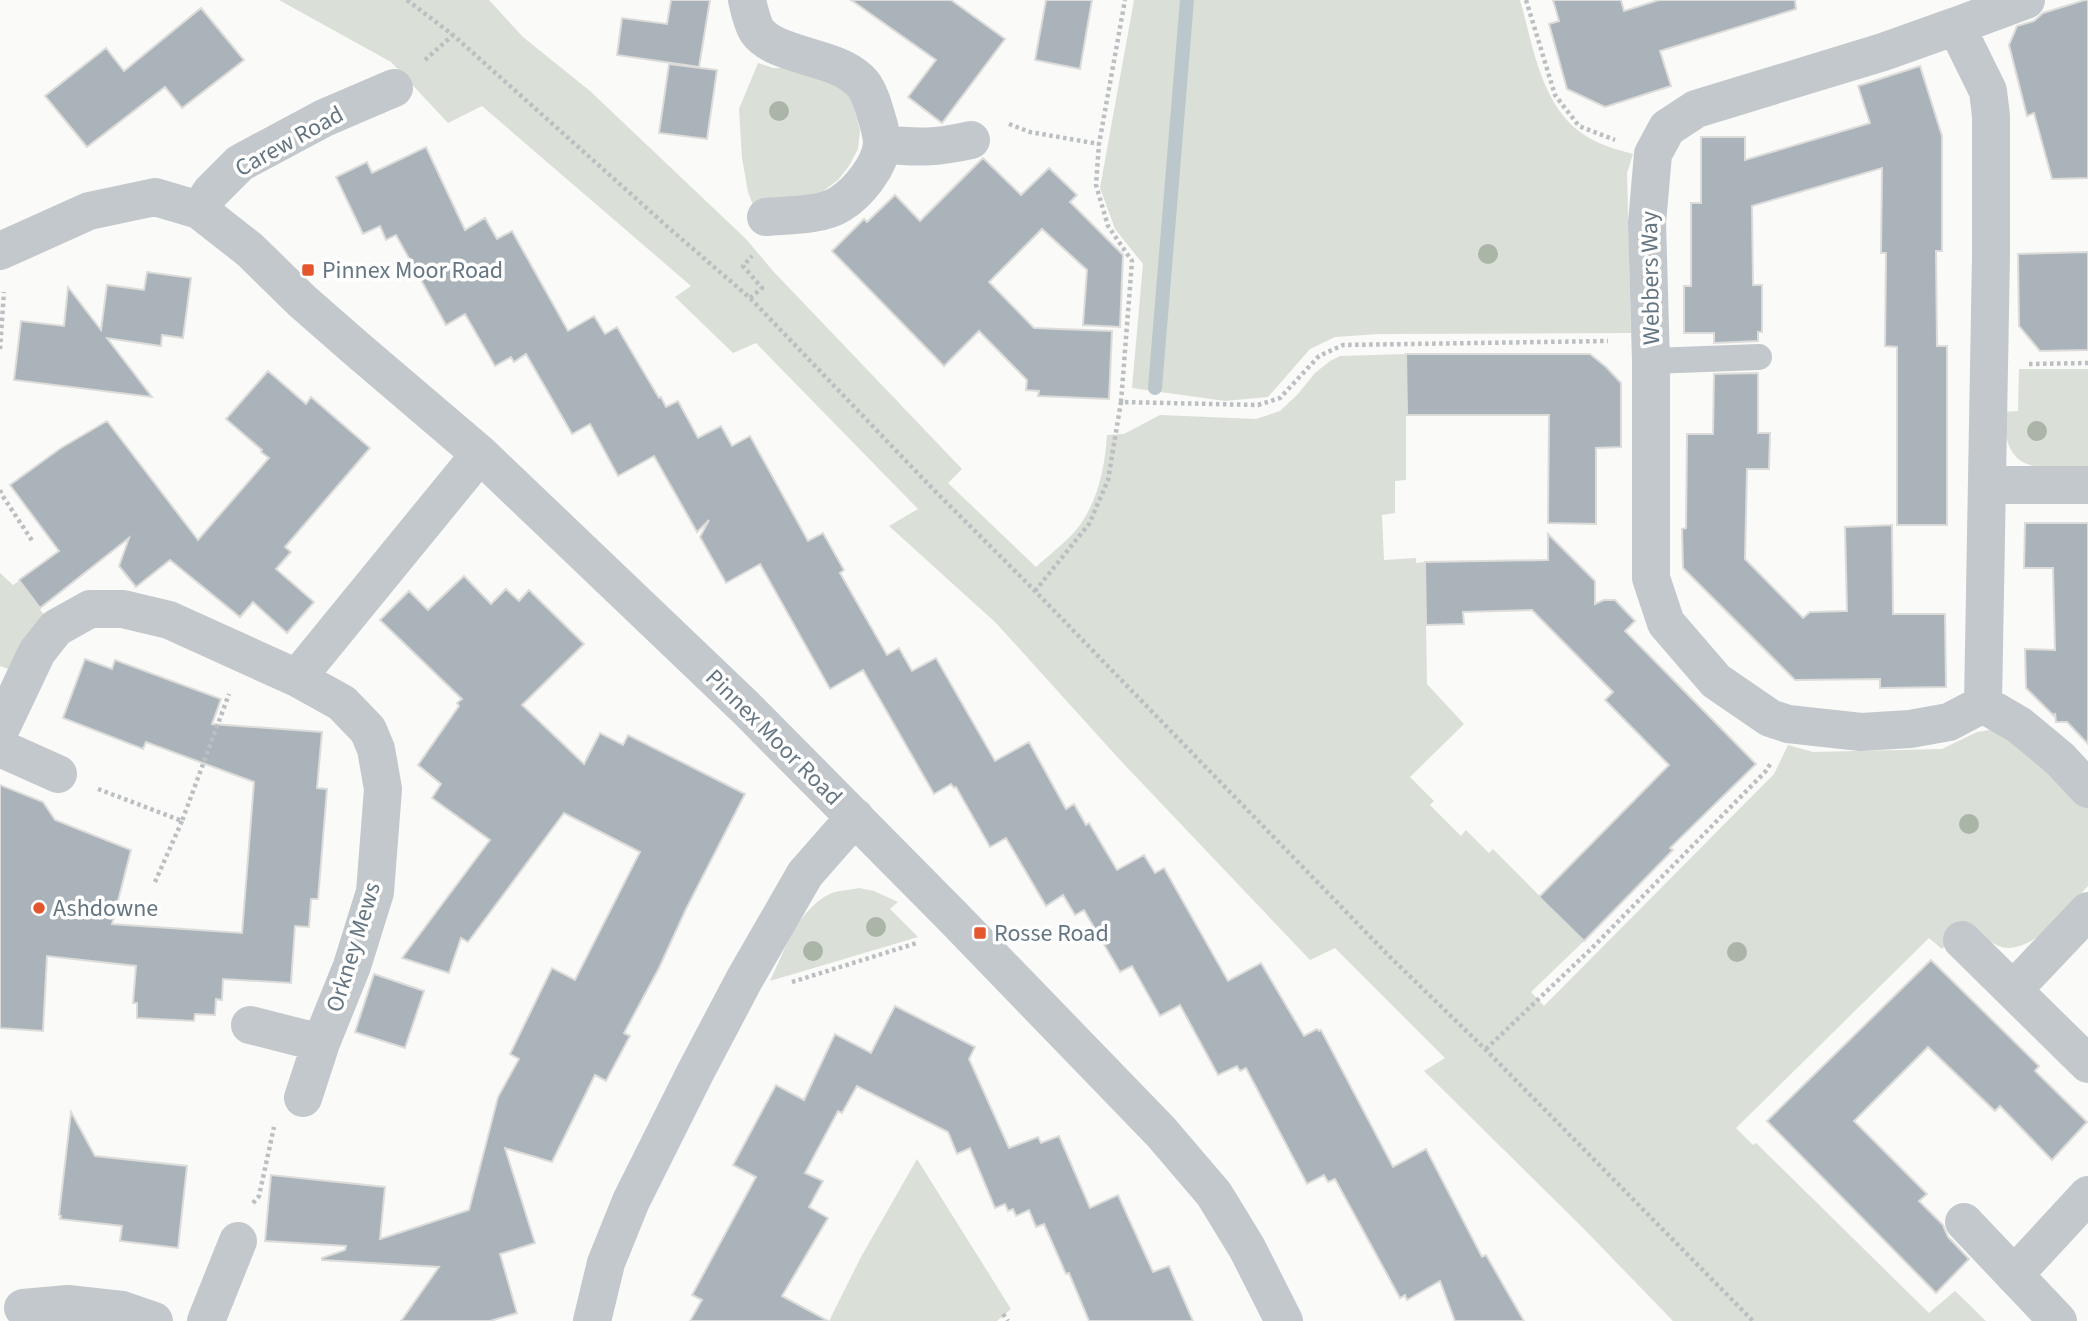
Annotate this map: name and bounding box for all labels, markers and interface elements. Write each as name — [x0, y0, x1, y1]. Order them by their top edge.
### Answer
street label: Carew Road — [229, 97, 350, 186]
street label: Webbers Way — [1632, 211, 1669, 345]
place label: Pinnex Moor Road — [322, 253, 503, 288]
marker: Pinnex Moor Road — [300, 262, 316, 278]
street label: Pinnex Moor Road — [697, 661, 850, 814]
street label: Orkney Mews — [317, 878, 390, 1016]
place label: Ashdowne — [53, 891, 158, 926]
marker: Ashdowne — [31, 900, 47, 916]
place label: Rosse Road — [994, 916, 1109, 951]
marker: Rosse Road — [972, 925, 988, 941]

